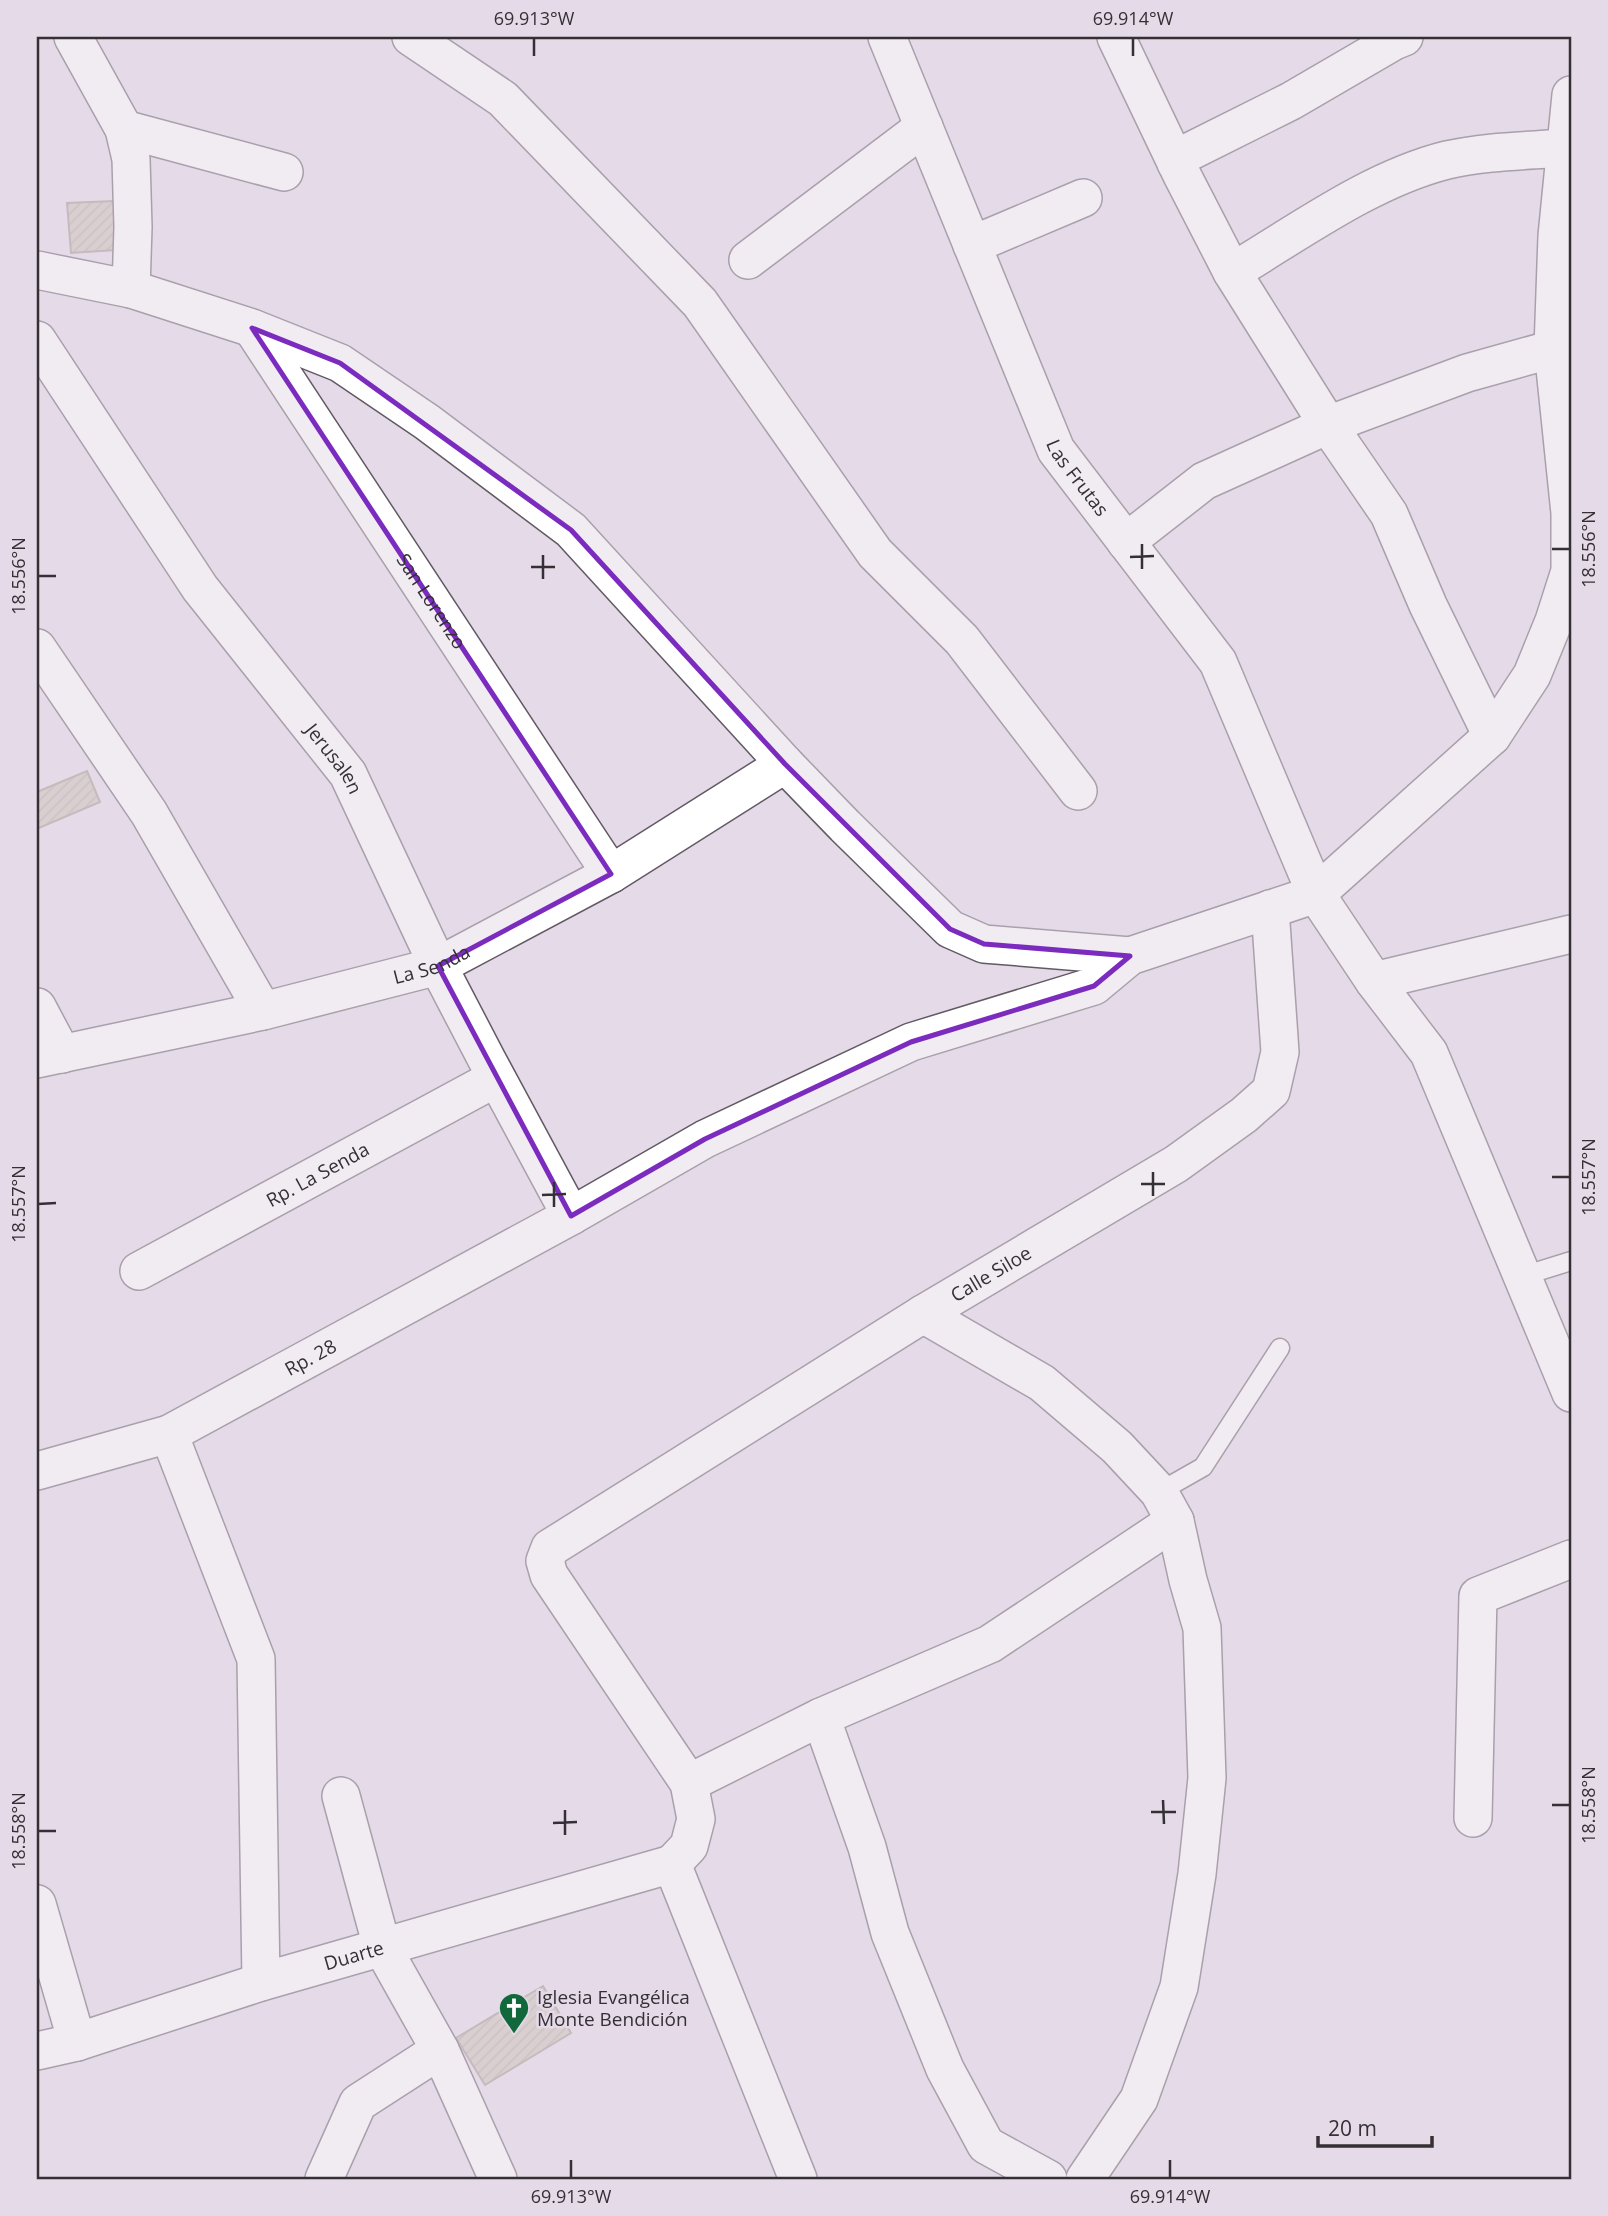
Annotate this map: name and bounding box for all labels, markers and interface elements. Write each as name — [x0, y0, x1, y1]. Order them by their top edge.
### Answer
text: 69.913°W — [494, 6, 575, 30]
text: 69.914°W — [1093, 6, 1174, 30]
street label: Las Frutas — [1040, 436, 1115, 521]
text: 18.556°N — [1576, 510, 1600, 588]
text: 18.556°N — [6, 537, 30, 615]
street label: San Lorenzo — [391, 548, 473, 654]
street label: Jerusalen — [298, 716, 368, 798]
street label: La Senda — [390, 938, 475, 990]
street label: Rp. La Senda — [261, 1136, 374, 1213]
text: 18.557°N — [1576, 1138, 1600, 1216]
text: 18.557°N — [6, 1165, 30, 1243]
street label: Calle Siloe — [946, 1240, 1036, 1308]
street label: Rp. 28 — [280, 1333, 341, 1382]
text: 18.558°N — [1576, 1766, 1600, 1844]
text: 18.558°N — [6, 1792, 30, 1870]
street label: Duarte — [321, 1934, 387, 1976]
place label: Iglesia Evangélica Monte Bendición — [537, 1984, 690, 2032]
church icon: Iglesia Evangélica Monte Bendición — [497, 1991, 531, 2035]
scale bar — [1318, 2104, 1431, 2148]
text: 20 m — [1328, 2114, 1377, 2142]
text: 69.913°W — [531, 2184, 612, 2208]
text: 69.914°W — [1130, 2184, 1211, 2208]

